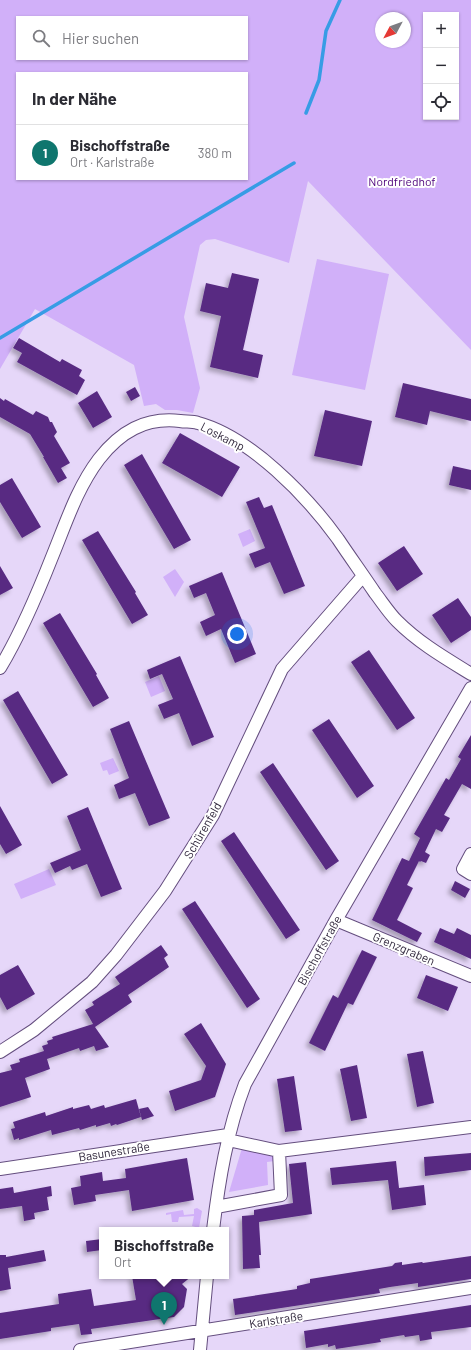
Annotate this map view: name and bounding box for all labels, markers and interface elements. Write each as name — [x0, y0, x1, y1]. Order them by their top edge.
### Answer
north arrow — [375, 12, 411, 48]
map controls — [423, 12, 459, 120]
button: + — [423, 12, 459, 48]
search box — [16, 16, 248, 60]
icon: search — [30, 27, 52, 49]
text: Hier suchen — [62, 29, 139, 47]
button: − — [423, 48, 459, 84]
button: locate — [423, 84, 459, 120]
text: In der Nähe — [32, 88, 117, 108]
text: Bischoffstraße — [70, 136, 170, 154]
text: 1 — [43, 145, 47, 161]
text: 380 m — [198, 145, 232, 161]
text: Ort · Karlstraße — [70, 154, 154, 170]
park label: Nordfriedhof — [368, 174, 436, 188]
street label: Loskamp — [199, 419, 247, 453]
your location — [227, 624, 247, 644]
street label: Schürenfeld — [180, 799, 224, 861]
street label: Bischoffstraße — [294, 913, 344, 987]
street label: Grenzgraben — [371, 929, 437, 967]
street label: Basunestraße — [77, 1138, 151, 1164]
popup — [99, 1227, 229, 1279]
text: Bischoffstraße — [114, 1236, 214, 1254]
text: Ort — [114, 1254, 132, 1270]
pin: 1 — [151, 1292, 177, 1325]
street label: Karlstraße — [248, 1308, 304, 1330]

